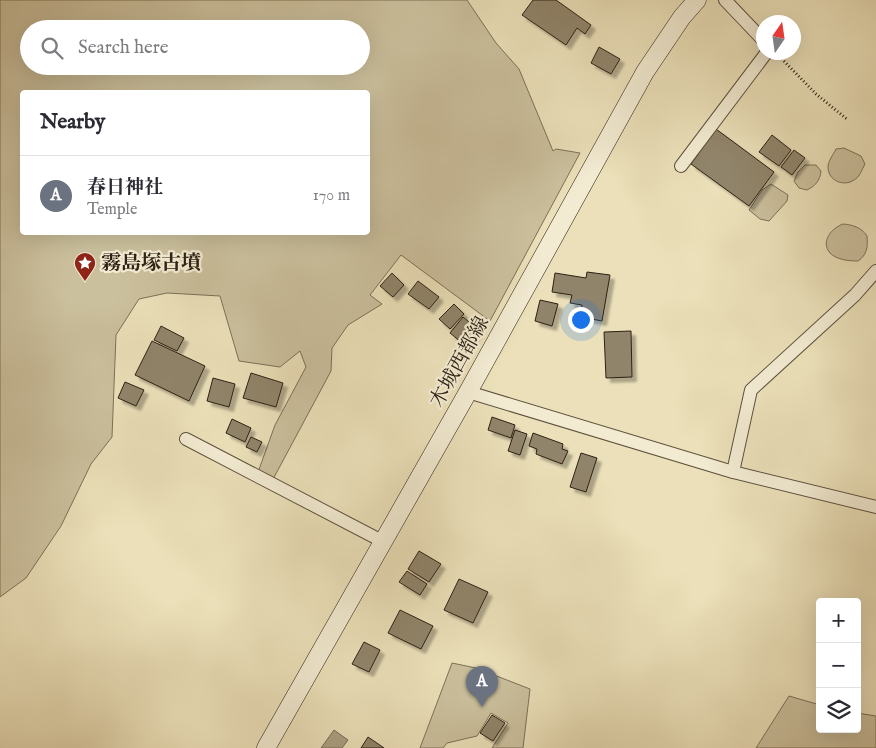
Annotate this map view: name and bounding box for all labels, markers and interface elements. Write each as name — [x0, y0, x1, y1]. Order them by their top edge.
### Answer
north arrow — [756, 15, 801, 60]
search box — [20, 20, 370, 75]
icon: search — [38, 34, 66, 62]
text: Search here — [78, 36, 169, 60]
text: Nearby — [40, 109, 105, 136]
text: 春日神社 — [87, 176, 163, 200]
text: A — [51, 186, 61, 206]
text: 170 m — [313, 186, 350, 206]
text: Temple — [87, 200, 137, 220]
place icon: 霧島塚古墳 — [73, 251, 97, 282]
place label: 霧島塚古墳 — [101, 251, 201, 276]
your location — [568, 307, 594, 333]
street label: 木城西都線 — [425, 312, 495, 412]
map controls — [816, 598, 861, 733]
button: + — [816, 598, 861, 643]
button: − — [816, 643, 861, 688]
pin: A — [466, 666, 498, 707]
button: layers — [816, 688, 861, 733]

